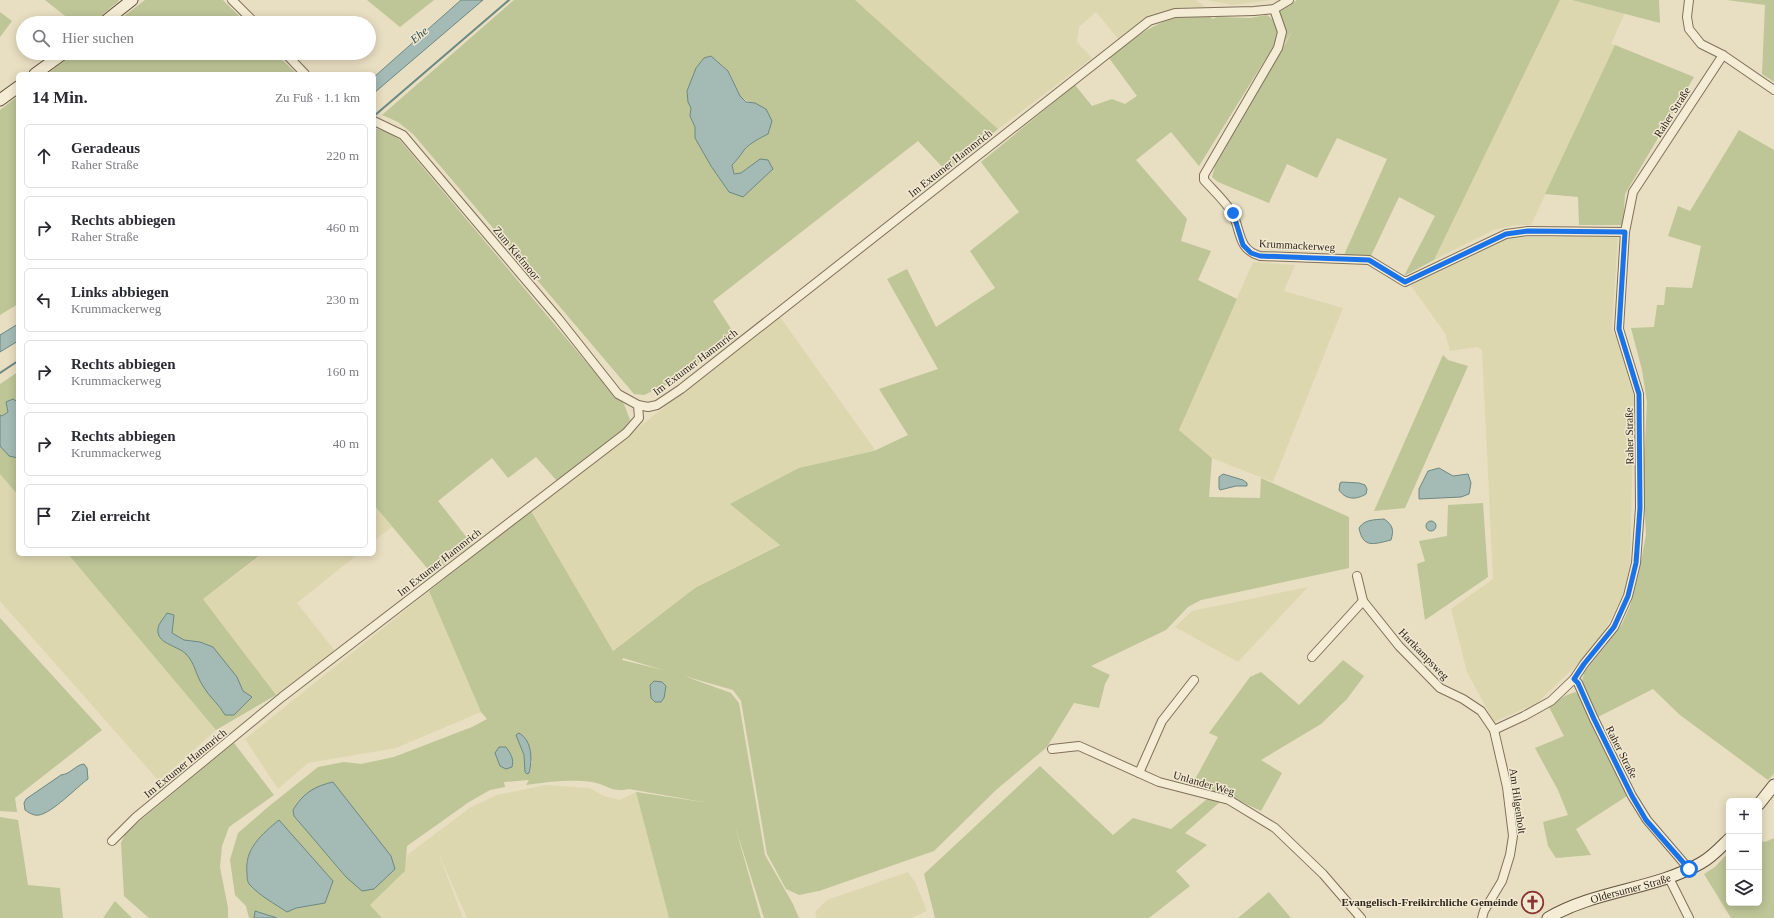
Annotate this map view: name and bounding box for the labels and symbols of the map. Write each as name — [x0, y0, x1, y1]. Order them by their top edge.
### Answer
water label: Ehe — [407, 23, 431, 47]
street label: Raher Straße — [1651, 85, 1693, 139]
street label: Im Extumer Hammrich — [906, 126, 995, 199]
route end — [1224, 204, 1242, 222]
street label: Zum Kiefmoor — [491, 224, 543, 283]
street label: Krummackerweg — [1259, 237, 1336, 253]
street label: Im Extumer Hammrich — [650, 326, 740, 398]
street label: Raher Straße — [1623, 407, 1635, 465]
street label: Im Extumer Hammrich — [395, 525, 484, 598]
street label: Hartkampsweg — [1397, 626, 1452, 682]
street label: Raher Straße — [1604, 724, 1640, 780]
street label: Im Extumer Hammrich — [141, 726, 229, 800]
street label: Am Hilgenholt — [1507, 767, 1529, 835]
street label: Unlander Weg — [1172, 768, 1237, 798]
route start — [1680, 860, 1698, 878]
street label: Oldersumer Straße — [1589, 871, 1672, 905]
church icon: Evangelisch-Freikirchliche Gemeinde — [1520, 889, 1546, 915]
place label: Evangelisch-Freikirchliche Gemeinde — [1342, 896, 1518, 908]

